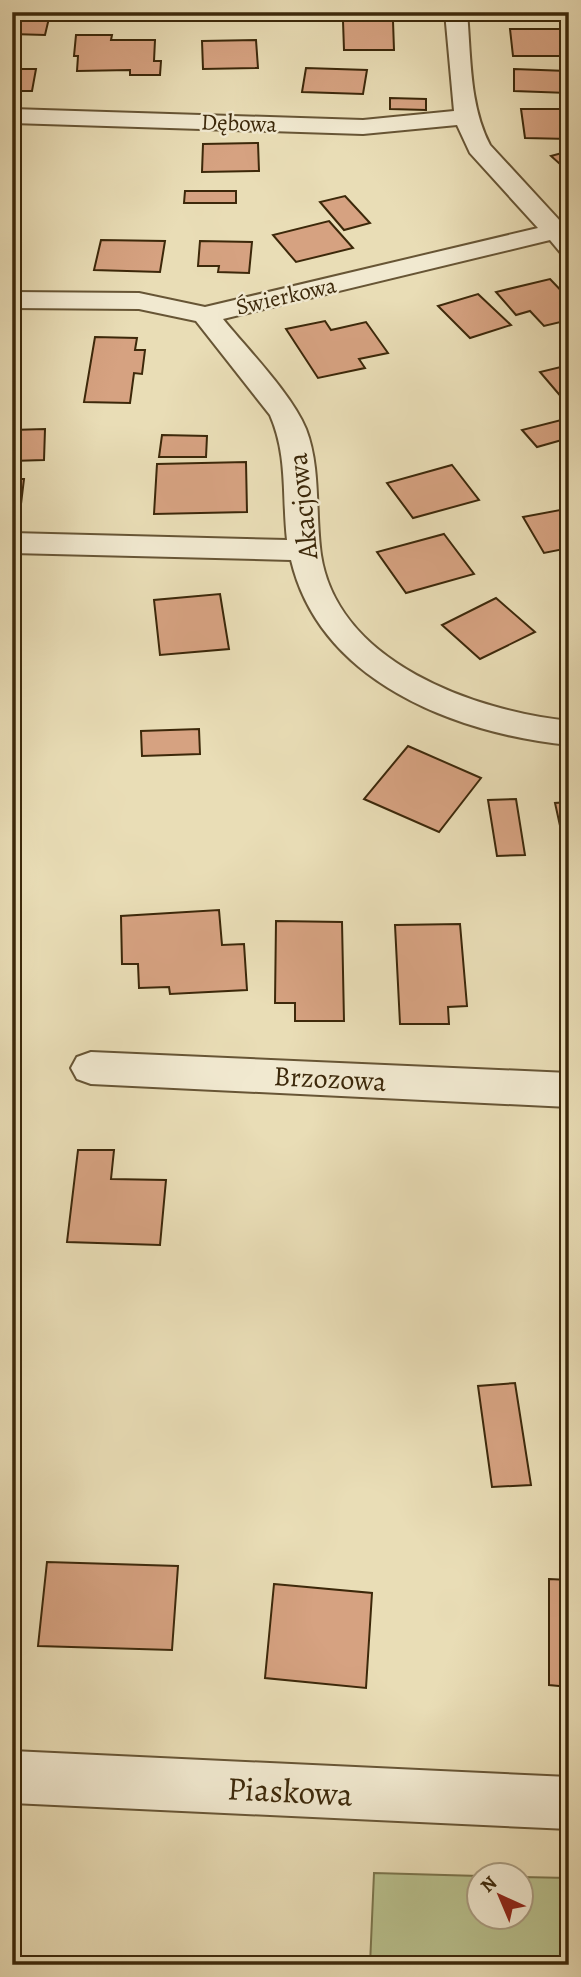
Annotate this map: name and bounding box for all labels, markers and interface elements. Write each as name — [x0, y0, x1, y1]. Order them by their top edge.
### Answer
street label: Dębowa — [201, 106, 278, 140]
street label: Świerkowa — [233, 269, 340, 323]
street label: Akacjowa — [279, 451, 328, 562]
street label: Brzozowa — [273, 1057, 387, 1101]
street label: Piaskowa — [226, 1765, 354, 1817]
north arrow — [466, 1862, 536, 1932]
text: N — [475, 1870, 503, 1899]

